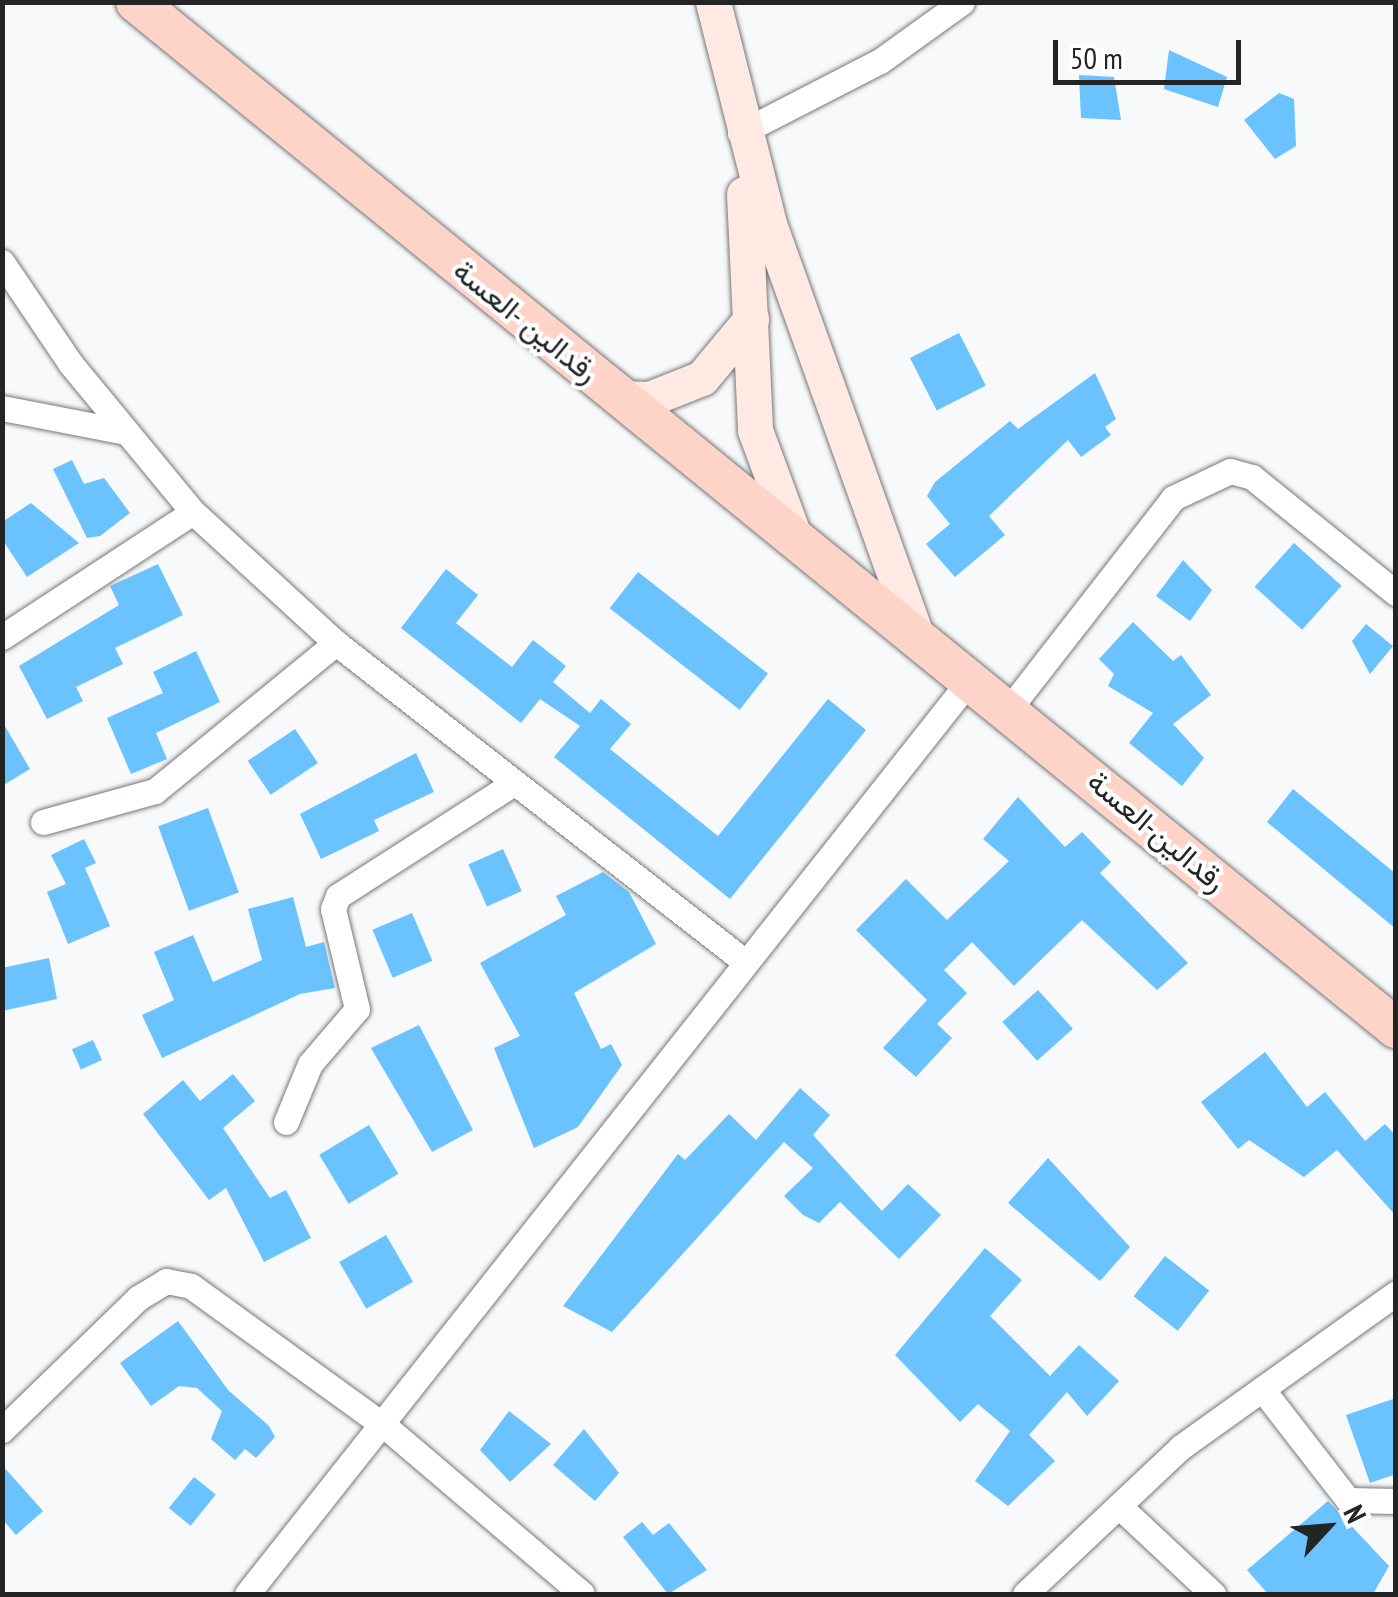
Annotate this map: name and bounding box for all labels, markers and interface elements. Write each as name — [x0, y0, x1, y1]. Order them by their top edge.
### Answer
scale bar — [1058, 20, 1246, 82]
text: 50 m — [1070, 38, 1123, 77]
street label: رقدالين -العسة — [446, 252, 606, 390]
street label: رقدالين-العسة — [1081, 763, 1233, 899]
north arrow — [1278, 1477, 1378, 1577]
text: N — [1335, 1499, 1375, 1529]

